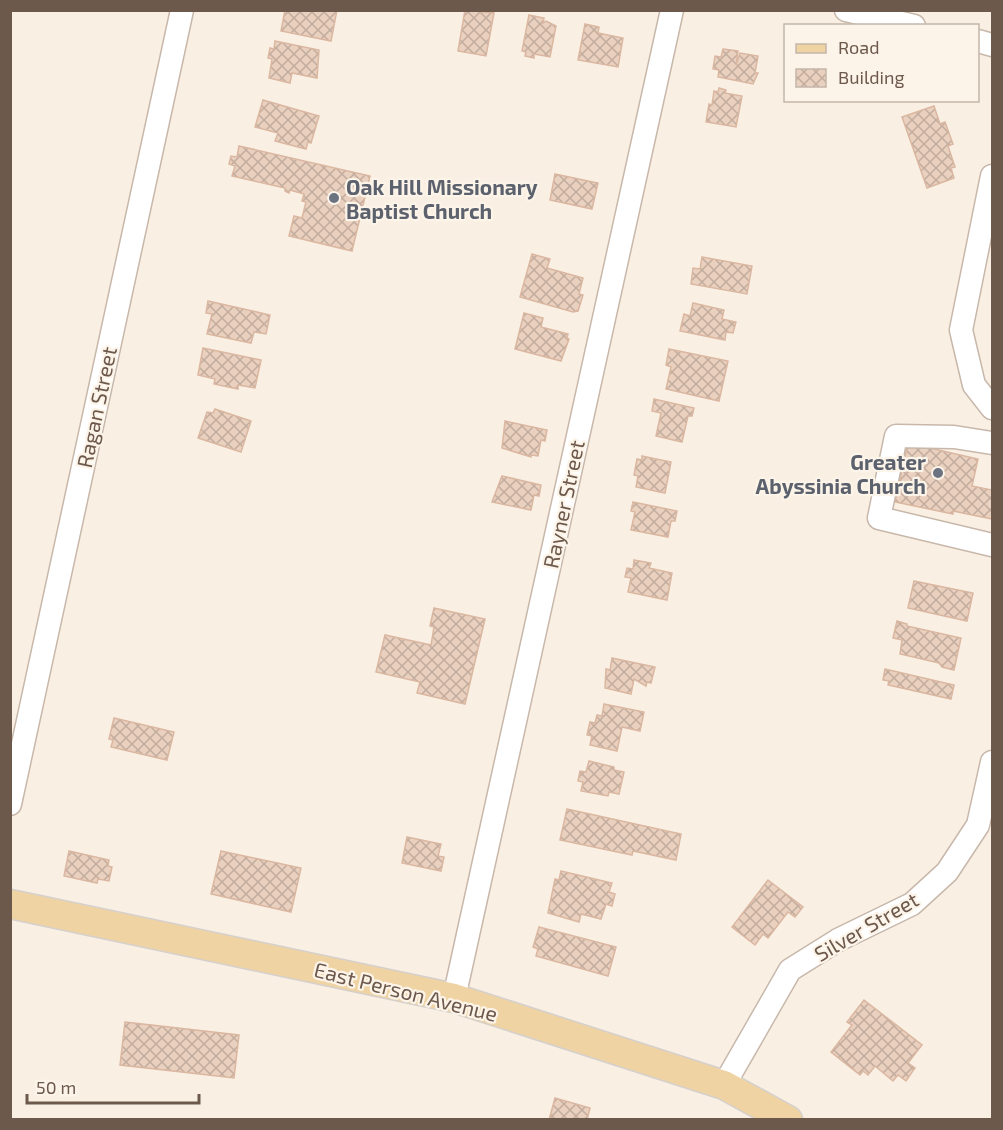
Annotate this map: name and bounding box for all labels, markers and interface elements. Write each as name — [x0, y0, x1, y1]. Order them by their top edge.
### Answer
legend — [784, 24, 979, 102]
text: Road — [838, 36, 879, 58]
text: Building — [838, 66, 905, 88]
place label: Oak Hill Missionary Baptist Church — [346, 174, 538, 223]
marker: Oak Hill Missionary Baptist Church — [327, 191, 341, 205]
street label: Ragan Street — [71, 344, 121, 470]
street label: Rayner Street — [537, 438, 589, 570]
place label: Greater Abyssinia Church — [756, 449, 926, 499]
marker: Greater Abyssinia Church — [931, 466, 945, 480]
street label: Silver Street — [809, 886, 923, 966]
street label: East Person Avenue — [312, 956, 500, 1026]
scale bar — [27, 1067, 200, 1105]
text: 50 m — [36, 1076, 76, 1098]

